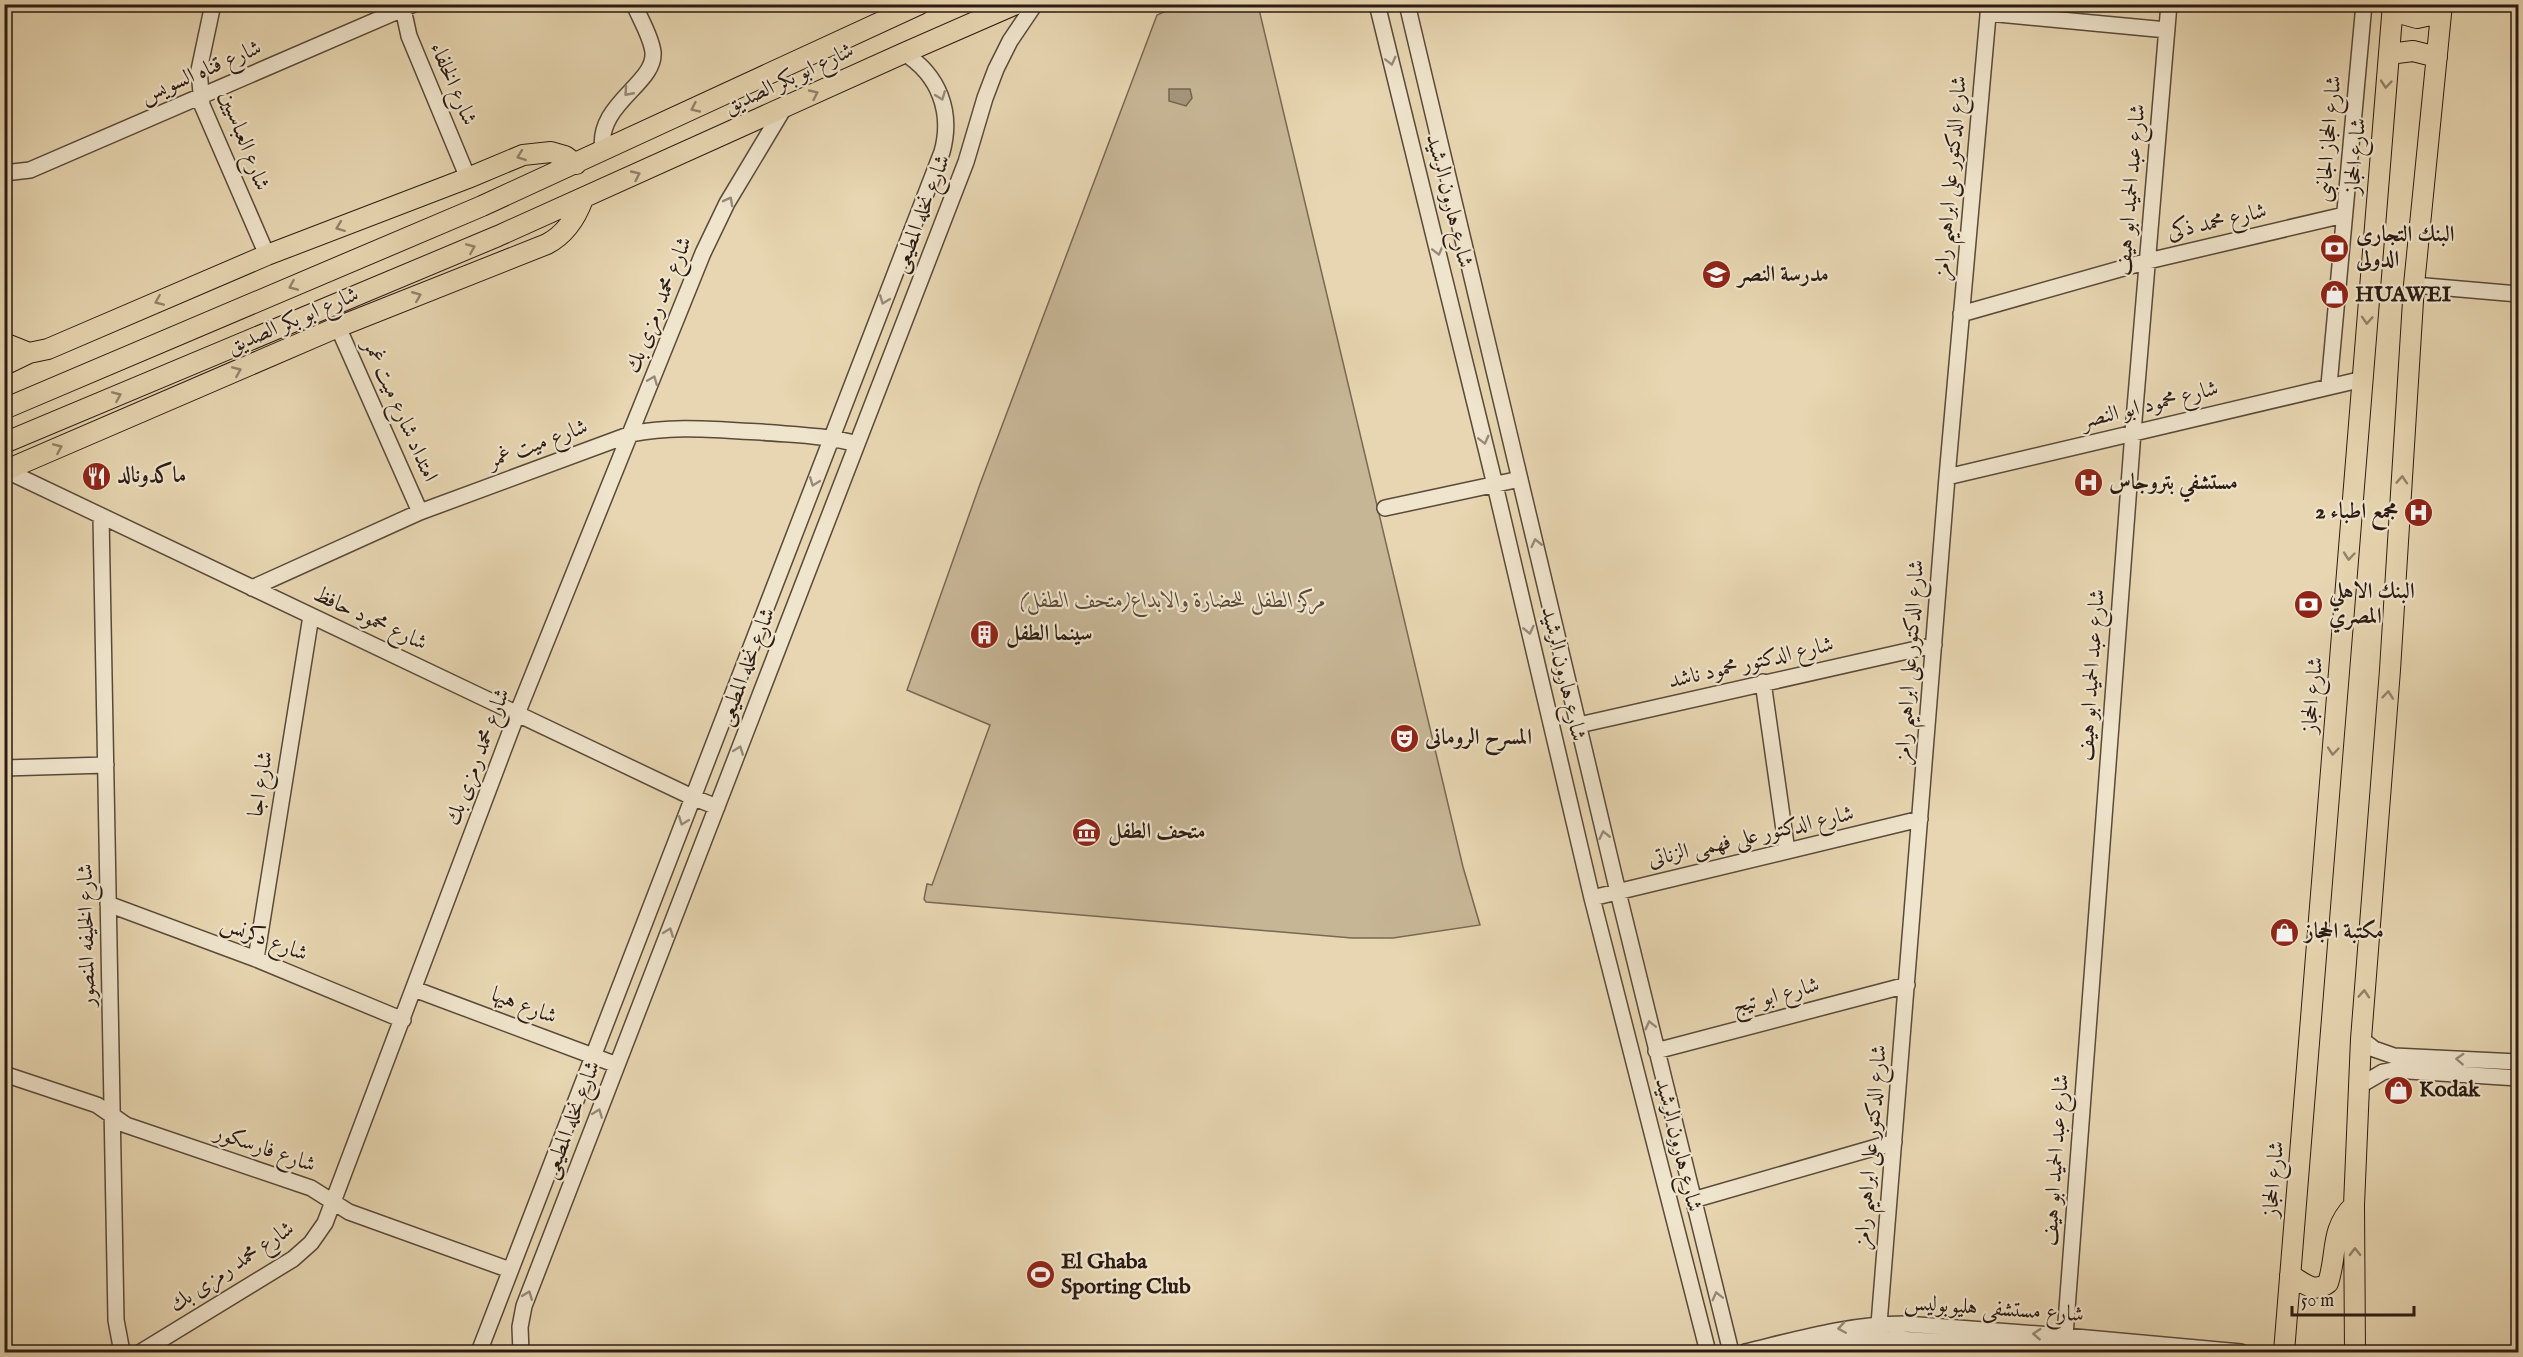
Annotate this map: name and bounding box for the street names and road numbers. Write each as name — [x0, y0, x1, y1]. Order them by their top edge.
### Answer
street label: شارع قناه السويس — [136, 34, 267, 113]
street label: شارع ابو بكر الصديق — [720, 37, 860, 124]
street label: شارع الخلفاء — [420, 38, 483, 131]
street label: شارع الحجاز الجانبى — [2310, 74, 2351, 204]
street label: شارع الدكتور على ابراهيم رامز — [1928, 75, 1980, 282]
street label: شارع العباسيين — [209, 87, 276, 196]
street label: شارع عبد الحميد ابو هيف — [2110, 103, 2155, 277]
street label: شارع الحجاز — [2339, 117, 2376, 197]
street label: شارع هارون الرشيد — [1416, 131, 1479, 272]
street label: شارع نخله المطيعى — [887, 151, 960, 278]
street label: شارع محمد ذكى — [2164, 196, 2270, 250]
street label: شارع محمد رمزى بك — [619, 233, 702, 379]
street label: شارع ابو بكر الصديق — [223, 281, 364, 364]
street label: امتداد شارع ميت غمر — [353, 334, 444, 488]
street label: شارع محمود ابو النصر — [2077, 374, 2222, 439]
street label: شارع ميت غمر — [482, 413, 593, 478]
street label: شارع الدكتور على ابراهيم رامز — [1889, 559, 1937, 766]
street label: شارع محمود حافظ — [307, 580, 432, 660]
street label: شارع عبد الحميد ابو هيف — [2072, 588, 2115, 762]
street label: شارع نخله المطيعى — [712, 604, 785, 731]
street label: شارع هارون الرشيد — [1531, 604, 1592, 745]
street label: شارع الدكتور محمود ناشد — [1666, 630, 1837, 699]
street label: شارع الحجاز — [2296, 656, 2333, 736]
street label: شارع محمد رمزى بك — [439, 684, 520, 831]
street label: شارع اجا — [242, 749, 283, 819]
street label: شارع الدكتور على فهمى الزناتى — [1645, 800, 1857, 877]
street label: شارع الخليفه المنصور — [72, 863, 105, 1009]
street label: شارع دكرنس — [215, 910, 311, 971]
street label: شارع ابو تيج — [1729, 971, 1824, 1025]
street label: شارع هيها — [486, 981, 561, 1034]
street label: شارع الدكتور على ابراهيم رامز — [1848, 1044, 1900, 1251]
street label: شارع نخله المطيعى — [537, 1057, 610, 1184]
street label: شارع عبد الحميد ابو هيف — [2036, 1073, 2079, 1247]
street label: شارع هارون الرشيد — [1645, 1075, 1708, 1216]
street label: شارع فارسكور — [208, 1118, 319, 1182]
street label: شارع الحجاز — [2257, 1140, 2294, 1220]
street label: شارع محمد رمزى بك — [164, 1215, 302, 1322]
street label: شارع مستشفى هليوبوليس — [1903, 1289, 2085, 1332]

